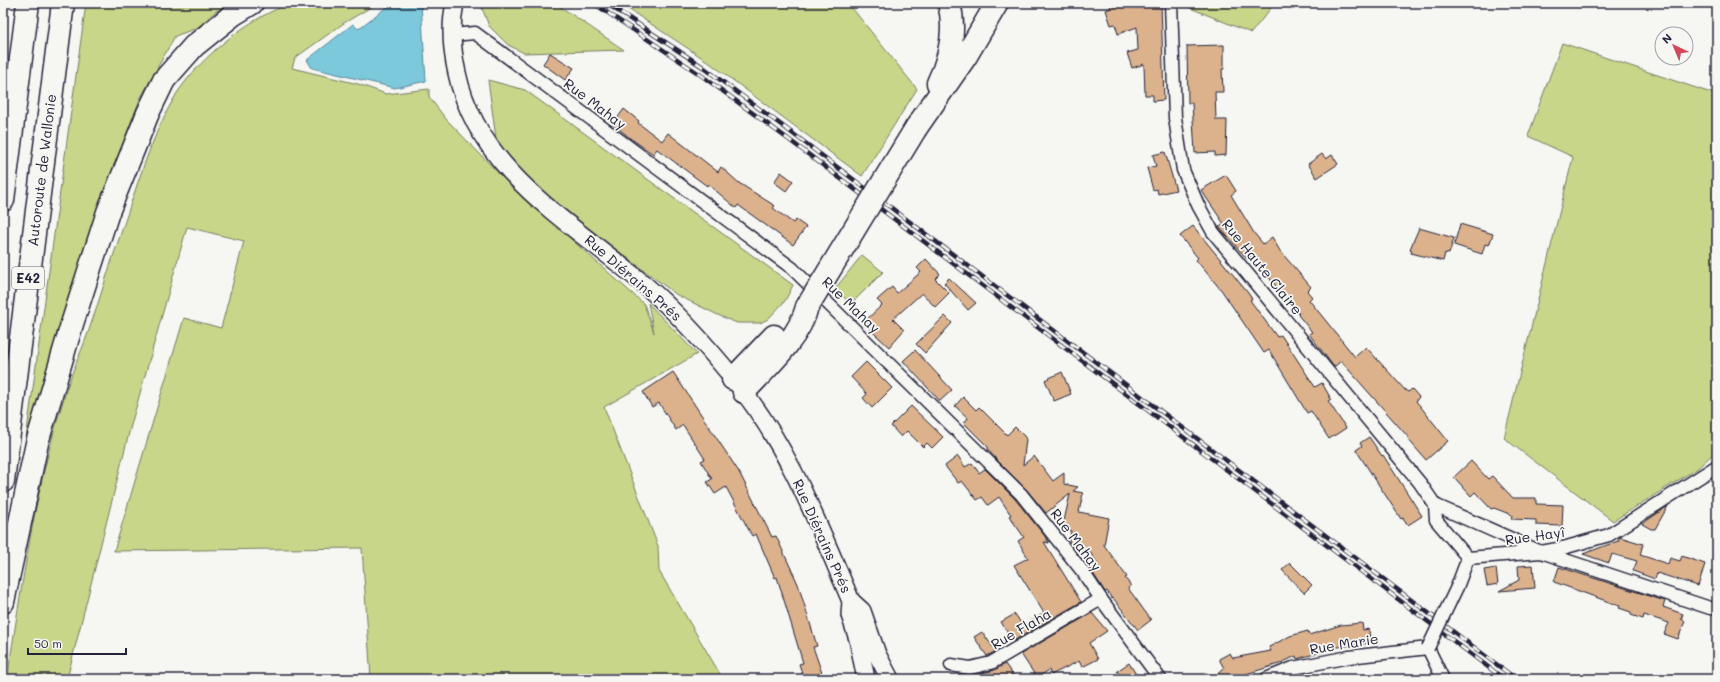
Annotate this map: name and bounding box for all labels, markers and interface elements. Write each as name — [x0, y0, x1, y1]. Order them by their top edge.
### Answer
north arrow — [1654, 26, 1694, 66]
text: N — [1658, 30, 1675, 47]
street label: Rue Mahay — [560, 74, 630, 133]
street label: Autoroute de Wallonie — [23, 93, 60, 247]
street label: Rue Haute Claire — [1218, 215, 1307, 318]
street label: Rue Diérains Prés — [581, 230, 686, 325]
road number: E42 — [12, 267, 44, 289]
street label: Rue Mahay — [818, 272, 884, 337]
street label: Rue Diérains Prés — [789, 476, 856, 596]
street label: Rue Mahay — [1047, 505, 1106, 575]
street label: Rue Hayî — [1504, 522, 1567, 549]
street label: Rue Flaha — [987, 604, 1054, 653]
street label: Rue Marie — [1308, 629, 1380, 658]
scale bar — [28, 630, 126, 656]
text: 50 m — [34, 635, 62, 651]

